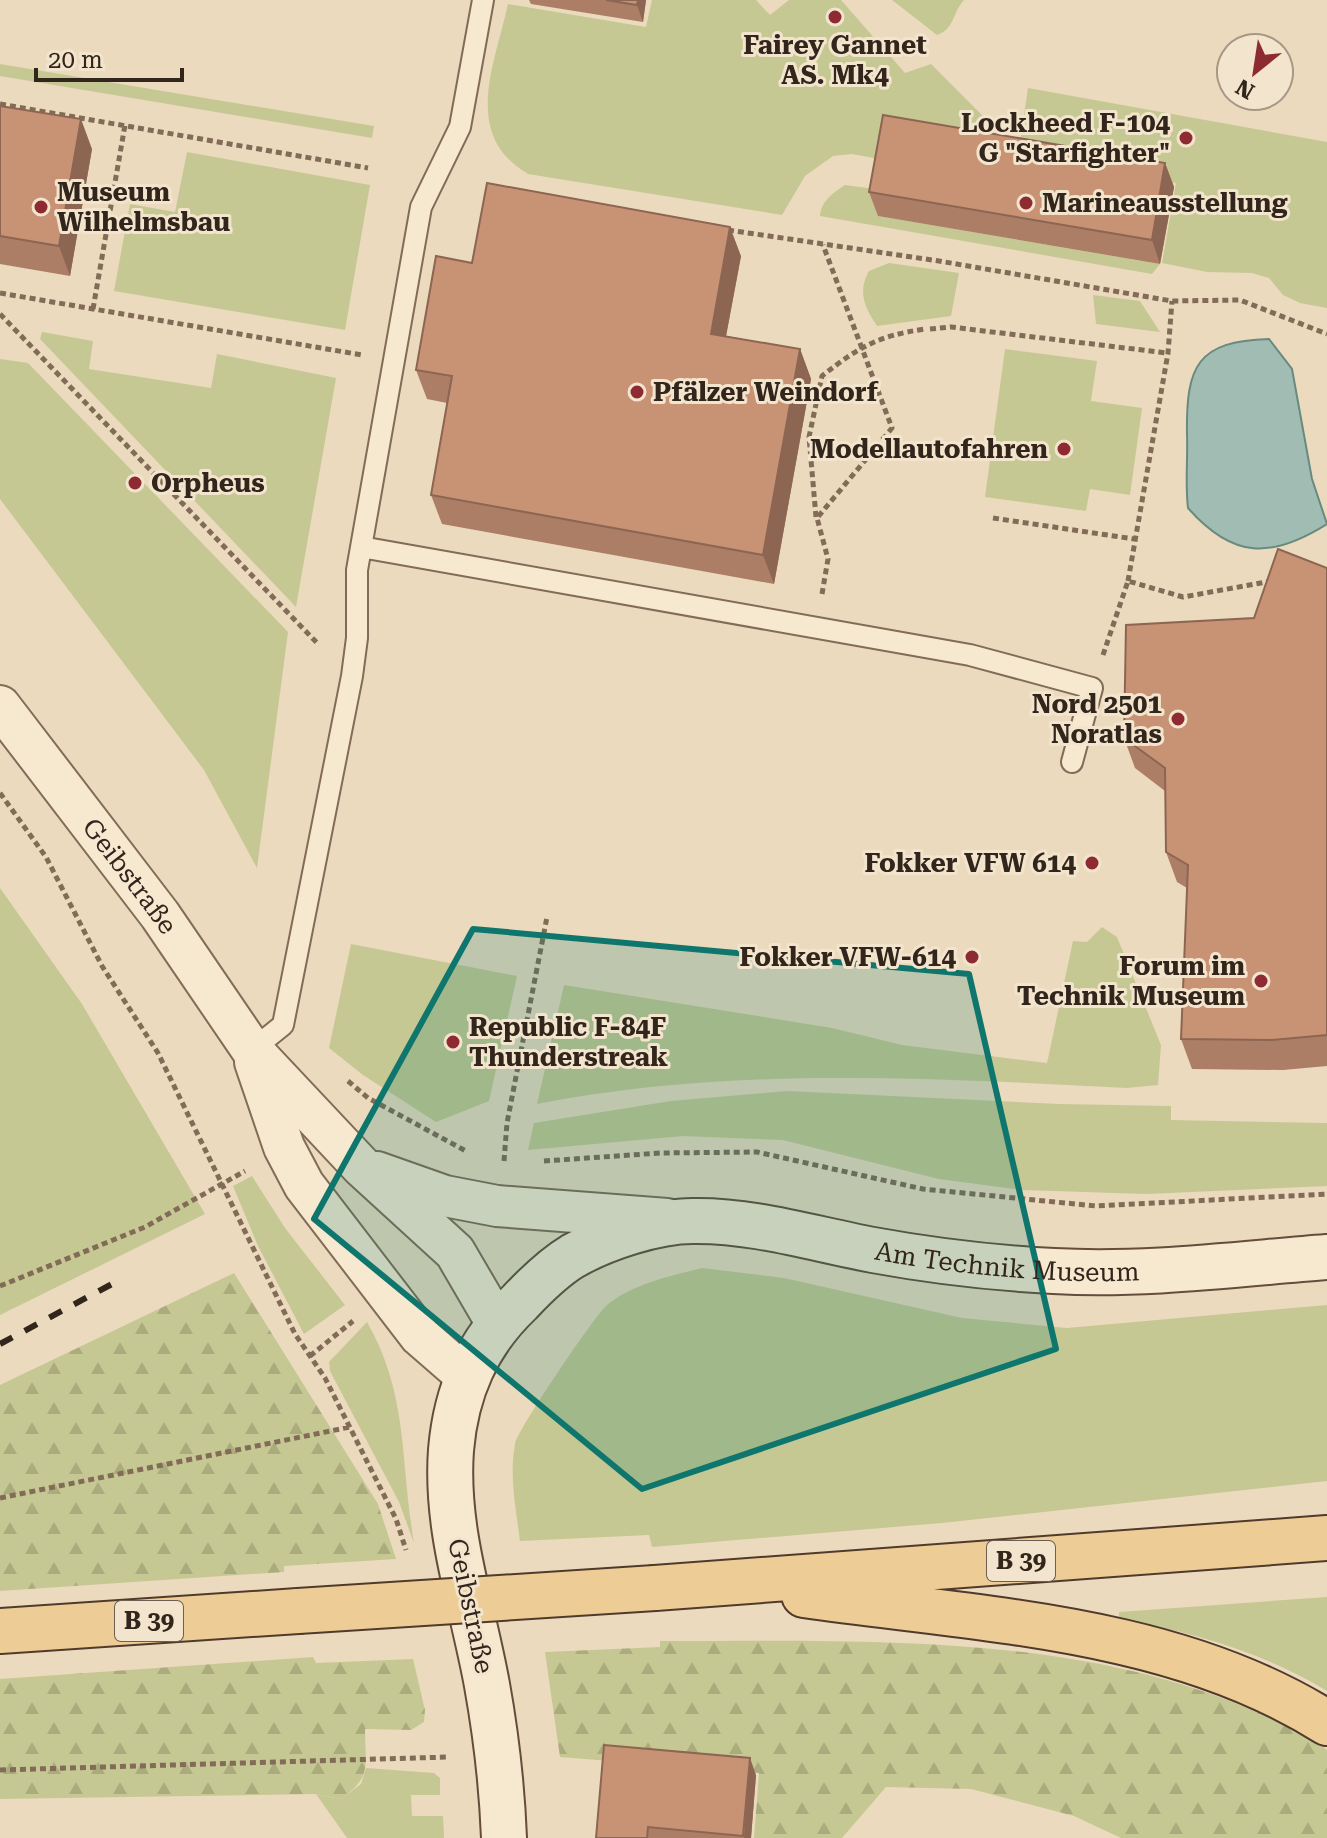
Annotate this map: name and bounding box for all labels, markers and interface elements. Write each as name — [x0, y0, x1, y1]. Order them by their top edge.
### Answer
marker: Fairey Gannet AS. Mk4 — [826, 8, 844, 26]
place label: Fairey Gannet AS. Mk4 — [743, 30, 927, 90]
scale bar — [36, 32, 182, 82]
north arrow — [1215, 32, 1295, 112]
text: 20 m — [48, 46, 103, 74]
text: N — [1232, 74, 1259, 104]
place label: Lockheed F-104 G "Starfighter" — [961, 108, 1170, 168]
marker: Lockheed F-104 G "Starfighter" — [1177, 129, 1195, 147]
place label: Museum Wilhelmsbau — [57, 177, 230, 237]
place label: Marineausstellung — [1042, 188, 1288, 218]
marker: Marineausstellung — [1017, 194, 1035, 212]
marker: Museum Wilhelmsbau — [32, 198, 50, 216]
place label: Pfälzer Weindorf — [653, 377, 879, 407]
marker: Pfälzer Weindorf — [628, 383, 646, 401]
place label: Modellautofahren — [810, 434, 1048, 464]
marker: Modellautofahren — [1055, 440, 1073, 458]
place label: Orpheus — [151, 468, 265, 498]
marker: Orpheus — [126, 474, 144, 492]
place label: Nord 2501 Noratlas — [1032, 689, 1162, 749]
marker: Nord 2501 Noratlas — [1169, 710, 1187, 728]
street label: Geibstraße — [76, 812, 183, 939]
place label: Fokker VFW 614 — [864, 848, 1076, 878]
marker: Fokker VFW 614 — [1083, 854, 1101, 872]
place label: Fokker VFW-614 — [740, 942, 956, 972]
marker: Fokker VFW-614 — [963, 948, 981, 966]
place label: Forum im Technik Museum — [1017, 951, 1245, 1011]
marker: Forum im Technik Museum — [1252, 972, 1270, 990]
place label: Republic F-84F Thunderstreak — [469, 1012, 668, 1072]
marker: Republic F-84F Thunderstreak — [444, 1033, 462, 1051]
street label: Am Technik Museum — [873, 1236, 1140, 1287]
street label: Geibstraße — [442, 1536, 500, 1676]
road number: B 39 — [987, 1541, 1055, 1581]
road number: B 39 — [115, 1601, 183, 1641]

